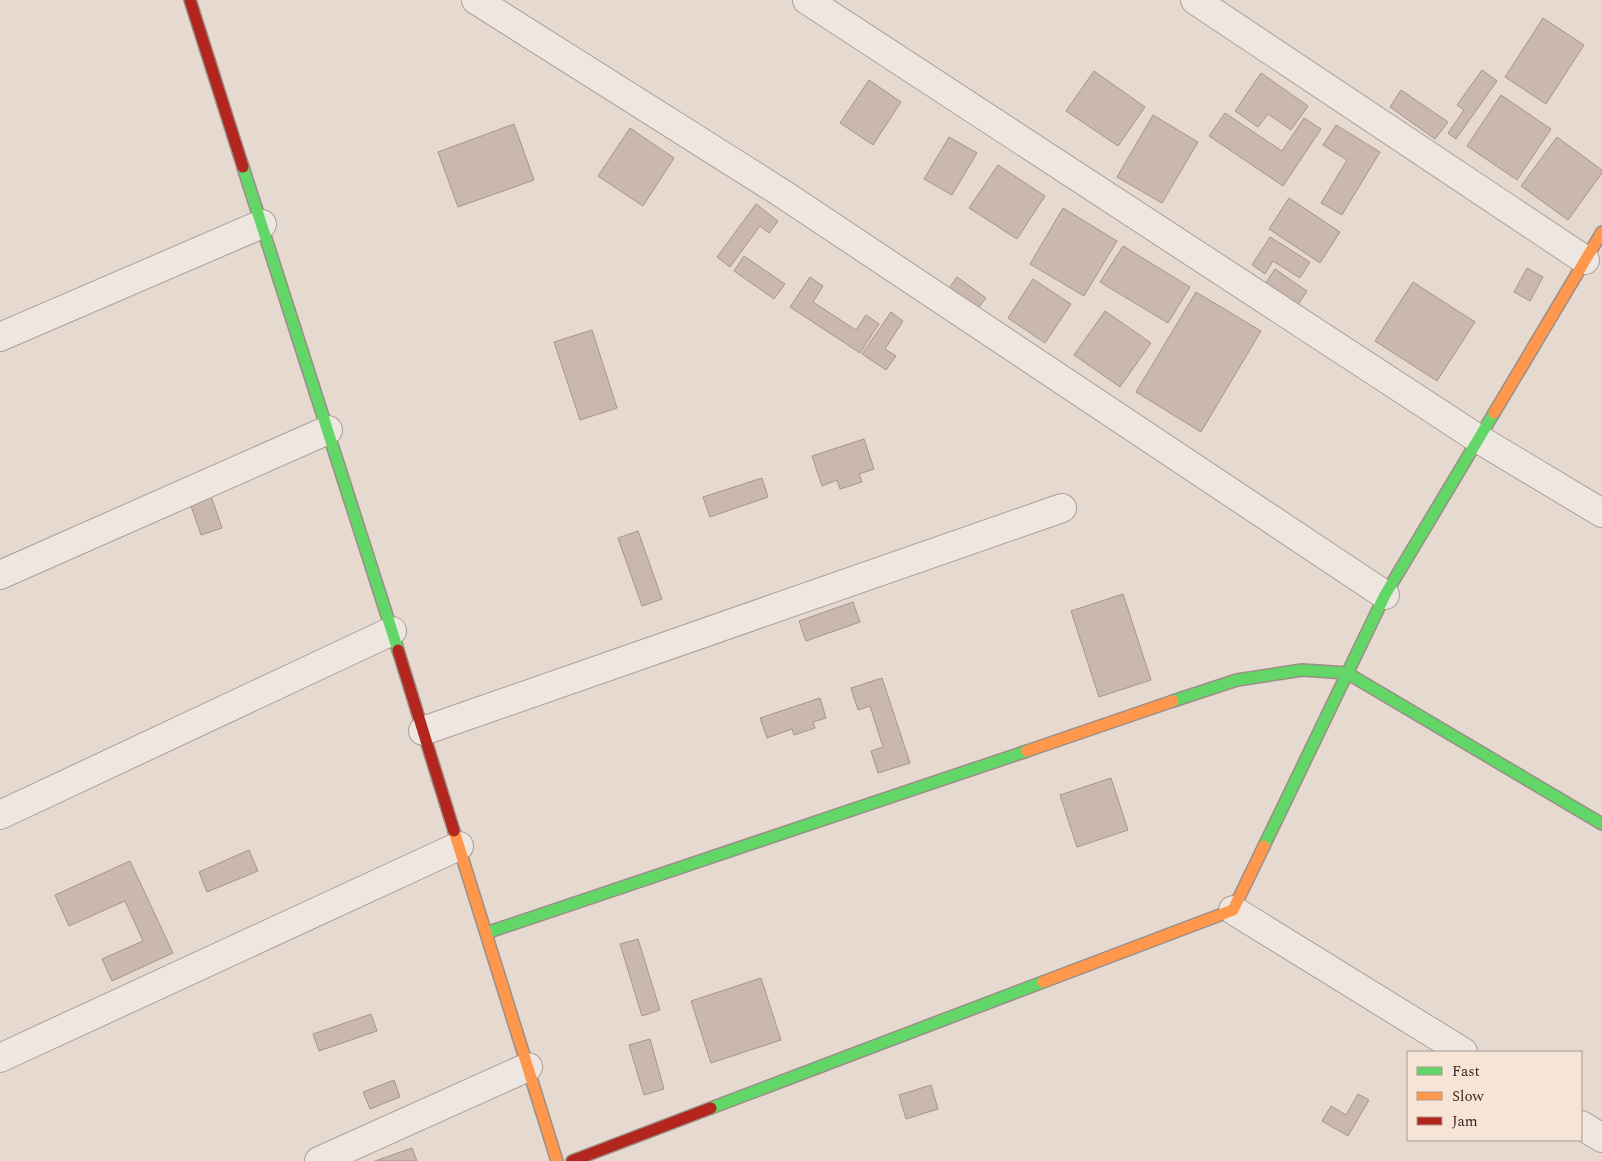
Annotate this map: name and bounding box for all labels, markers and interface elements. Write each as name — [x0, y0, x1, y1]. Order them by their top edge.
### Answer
legend — [1407, 1051, 1582, 1141]
text: Fast — [1452, 1060, 1480, 1083]
text: Slow — [1452, 1085, 1484, 1108]
text: Jam — [1452, 1110, 1478, 1133]

